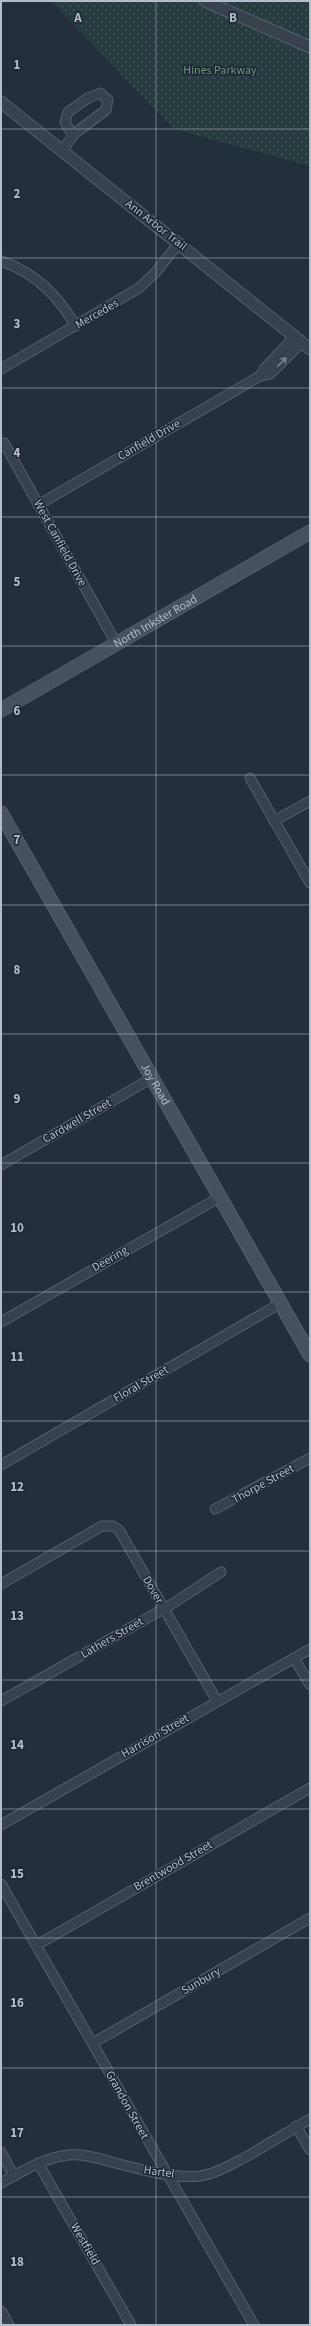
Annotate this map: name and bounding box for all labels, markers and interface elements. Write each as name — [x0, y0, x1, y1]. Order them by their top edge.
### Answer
text: A — [73, 9, 82, 27]
text: B — [229, 9, 237, 27]
text: 1 — [14, 56, 21, 74]
park label: Hines Parkway — [183, 62, 257, 79]
text: 2 — [14, 185, 21, 203]
street label: Ann Arbor Trail — [122, 195, 190, 255]
street label: Mercedes — [72, 295, 122, 333]
text: 3 — [14, 315, 21, 333]
one-way arrow — [277, 357, 287, 367]
street label: Canfield Drive — [114, 415, 184, 465]
text: 4 — [14, 444, 21, 462]
street label: West Canfield Drive — [29, 497, 91, 589]
text: 5 — [14, 573, 21, 591]
street label: North Inkster Road — [110, 590, 200, 652]
text: 6 — [14, 702, 21, 720]
text: 7 — [14, 831, 21, 849]
text: 8 — [14, 961, 21, 979]
street label: Joy Road — [137, 1060, 174, 1108]
text: 9 — [14, 1090, 21, 1108]
street label: Cardwell Street — [40, 1094, 114, 1148]
text: 10 — [10, 1219, 24, 1237]
street label: Deering — [89, 1242, 131, 1276]
text: 11 — [10, 1348, 24, 1366]
street label: Floral Street — [110, 1361, 172, 1407]
street label: Thorpe Street — [229, 1460, 297, 1508]
text: 12 — [10, 1478, 24, 1496]
street label: Dover — [138, 1573, 168, 1608]
text: 13 — [10, 1607, 24, 1625]
street label: Lathers Street — [77, 1613, 147, 1663]
street label: Harrison Street — [118, 1710, 192, 1762]
text: 14 — [10, 1736, 24, 1754]
street label: Brentwood Street — [130, 1837, 216, 1895]
text: 15 — [10, 1865, 24, 1883]
street label: Sunbury — [178, 1963, 224, 1999]
text: 16 — [10, 1994, 24, 2012]
street label: Grandon Street — [101, 2068, 153, 2142]
text: 17 — [10, 2124, 24, 2142]
street label: Hartel — [142, 2161, 176, 2183]
street label: Westfield — [66, 2220, 104, 2268]
text: 18 — [10, 2253, 24, 2271]

